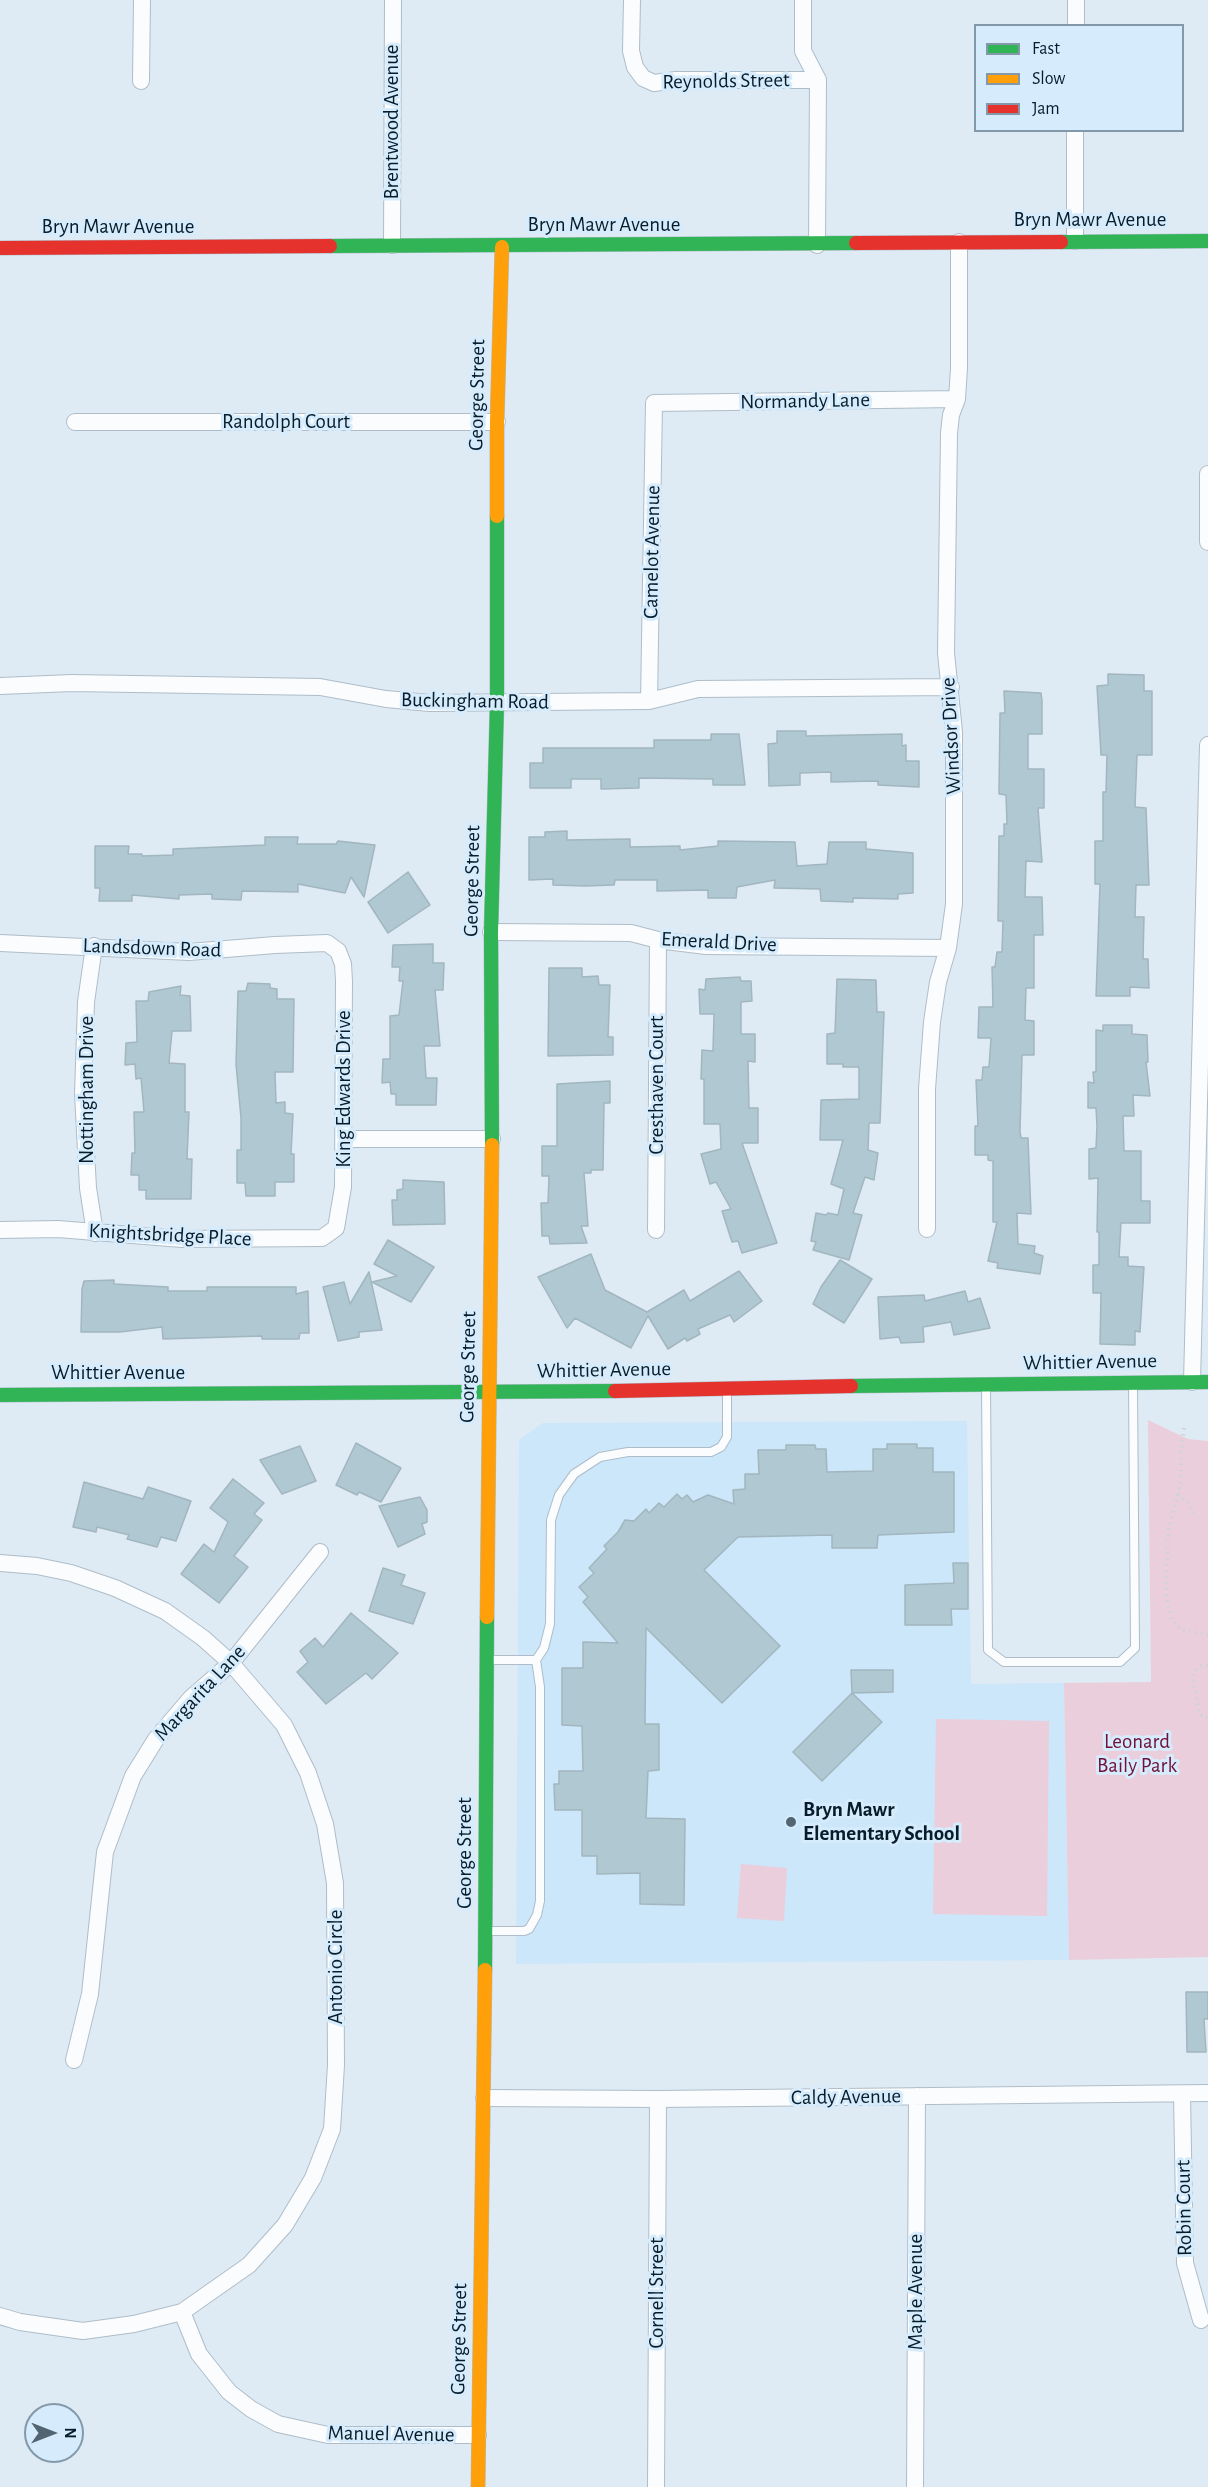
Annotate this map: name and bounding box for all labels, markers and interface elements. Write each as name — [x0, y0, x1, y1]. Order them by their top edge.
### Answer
legend — [974, 24, 1184, 132]
text: Fast — [1032, 40, 1060, 58]
street label: Brentwood Avenue — [379, 44, 405, 200]
street label: Reynolds Street — [662, 67, 790, 95]
text: Slow — [1032, 70, 1065, 88]
text: Jam — [1032, 100, 1060, 118]
street label: Bryn Mawr Avenue — [1014, 207, 1166, 233]
street label: Bryn Mawr Avenue — [528, 212, 680, 238]
street label: Bryn Mawr Avenue — [42, 214, 194, 240]
street label: George Street — [463, 339, 491, 451]
street label: Normandy Lane — [740, 387, 870, 415]
street label: Randolph Court — [222, 409, 350, 435]
street label: Camelot Avenue — [638, 485, 666, 619]
street label: Windsor Drive — [935, 677, 967, 795]
street label: Buckingham Road — [401, 687, 549, 715]
street label: George Street — [458, 825, 486, 937]
street label: Emerald Drive — [660, 926, 778, 958]
street label: Landsdown Road — [82, 933, 222, 963]
street label: King Edwards Drive — [331, 1010, 357, 1168]
street label: Cresthaven Court — [644, 1015, 670, 1155]
street label: Nottingham Drive — [74, 1016, 100, 1164]
street label: Knightsbridge Place — [88, 1218, 252, 1252]
street label: George Street — [454, 1311, 482, 1423]
street label: Whittier Avenue — [1023, 1348, 1157, 1376]
street label: Whittier Avenue — [537, 1356, 671, 1384]
street label: Whittier Avenue — [51, 1360, 185, 1386]
street label: Margarita Lane — [149, 1640, 251, 1746]
park label: Leonard Baily Park — [1097, 1729, 1177, 1779]
street label: George Street — [452, 1797, 478, 1909]
place label: Bryn Mawr Elementary School — [803, 1797, 960, 1847]
marker: Bryn Mawr Elementary School — [784, 1815, 798, 1829]
street label: Antonio Circle — [323, 1910, 349, 2024]
street label: Caldy Avenue — [791, 2083, 901, 2111]
street label: Robin Court — [1171, 2160, 1197, 2256]
street label: Maple Avenue — [903, 2234, 929, 2350]
street label: Cornell Street — [644, 2237, 670, 2349]
street label: George Street — [445, 2283, 473, 2395]
north arrow — [24, 2403, 84, 2463]
street label: Manuel Avenue — [327, 2420, 455, 2448]
text: N — [62, 2427, 78, 2439]

